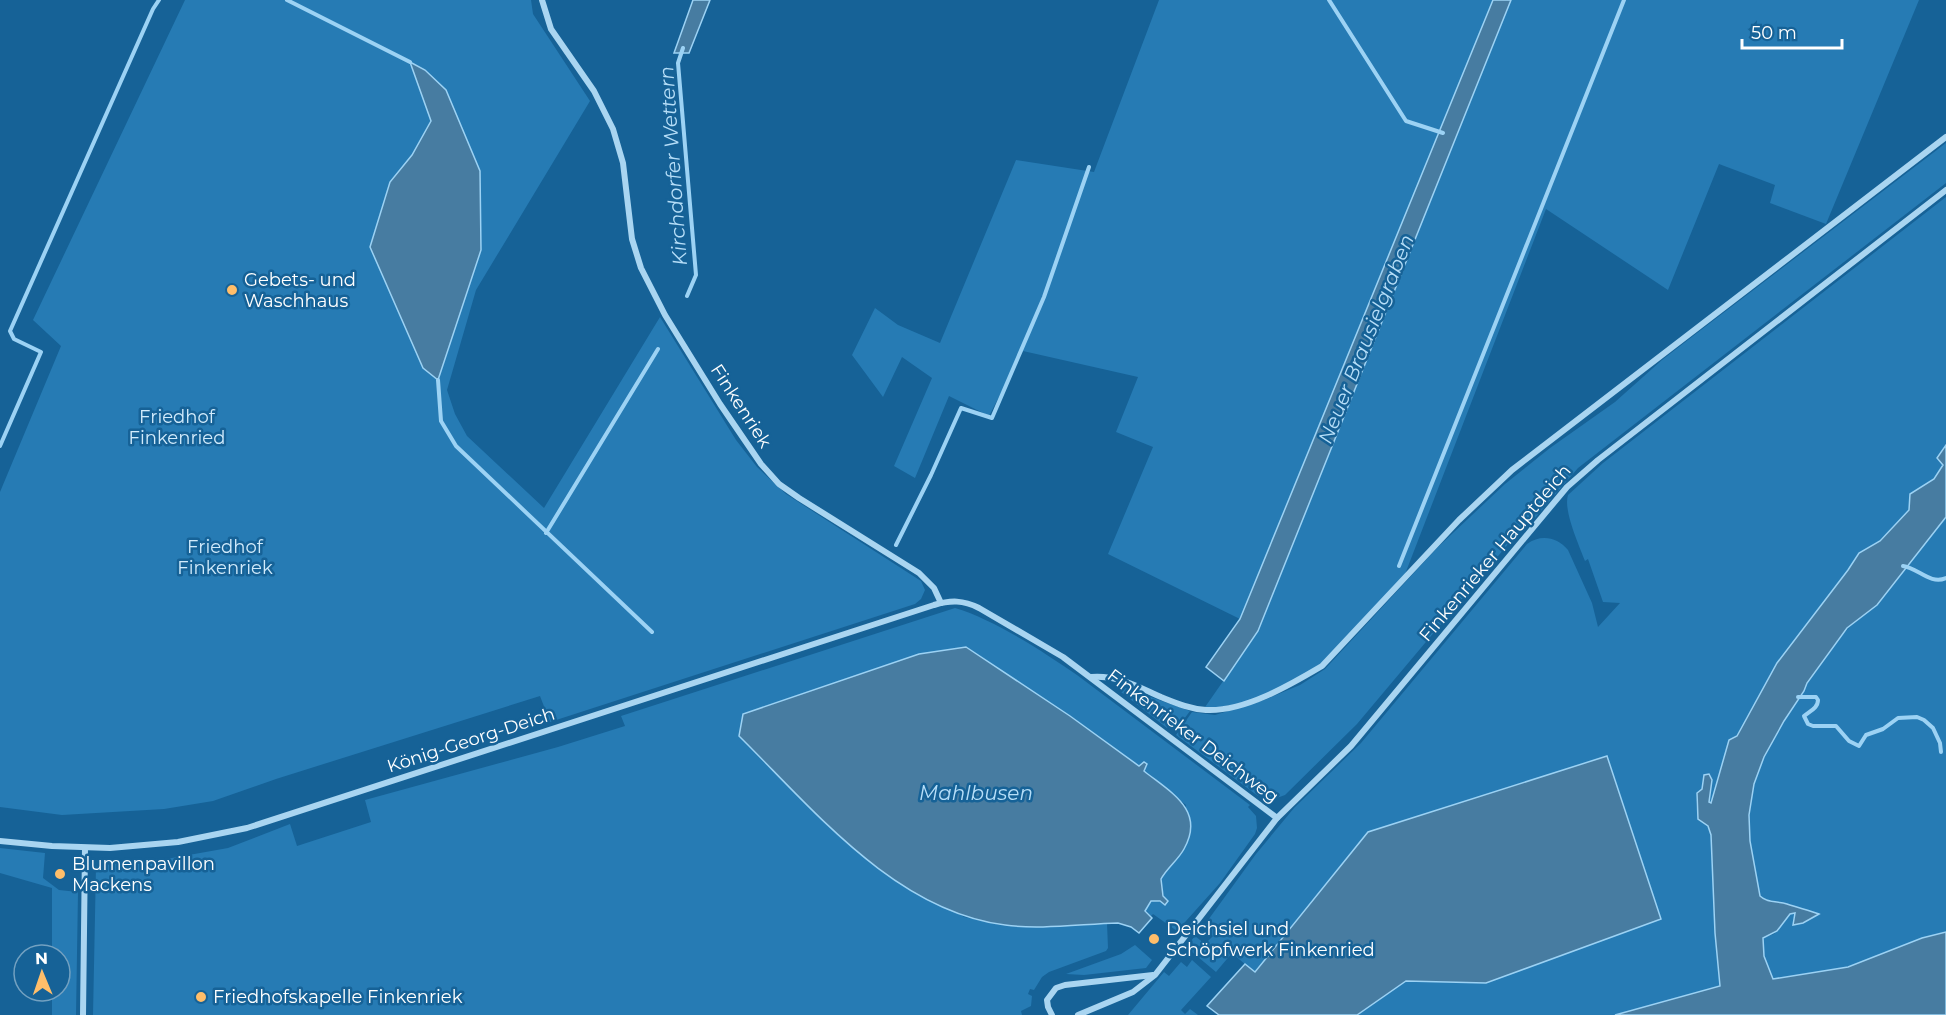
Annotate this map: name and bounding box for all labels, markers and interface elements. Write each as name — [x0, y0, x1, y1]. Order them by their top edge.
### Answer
scale bar — [1742, 12, 1842, 50]
text: 50 m — [1751, 22, 1797, 44]
water label: Kirchdorfer Wettern — [654, 65, 692, 267]
water label: Neuer Brausielgraben — [1313, 231, 1419, 447]
place label: Gebets- und Waschhaus — [244, 269, 356, 312]
marker: Gebets- und Waschhaus — [225, 283, 239, 297]
street label: Finkenriek — [706, 360, 776, 452]
park label: Friedhof Finkenried — [129, 406, 225, 449]
street label: Finkenrieker Hauptdeich — [1414, 460, 1576, 646]
park label: Friedhof Finkenriek — [177, 536, 273, 579]
street label: Finkenrieker Deichweg — [1103, 664, 1283, 808]
street label: König-Georg-Deich — [384, 702, 558, 778]
water label: Mahlbusen — [919, 781, 1033, 805]
place label: Blumenpavillon Mackens — [72, 853, 215, 896]
marker: Blumenpavillon Mackens — [53, 867, 67, 881]
place label: Deichsiel und Schöpfwerk Finkenried — [1166, 918, 1375, 961]
marker: Deichsiel und Schöpfwerk Finkenried — [1147, 932, 1161, 946]
north arrow — [12, 943, 72, 1003]
text: N — [35, 949, 48, 968]
place label: Friedhofskapelle Finkenriek — [213, 986, 463, 1008]
marker: Friedhofskapelle Finkenriek — [194, 990, 208, 1004]

